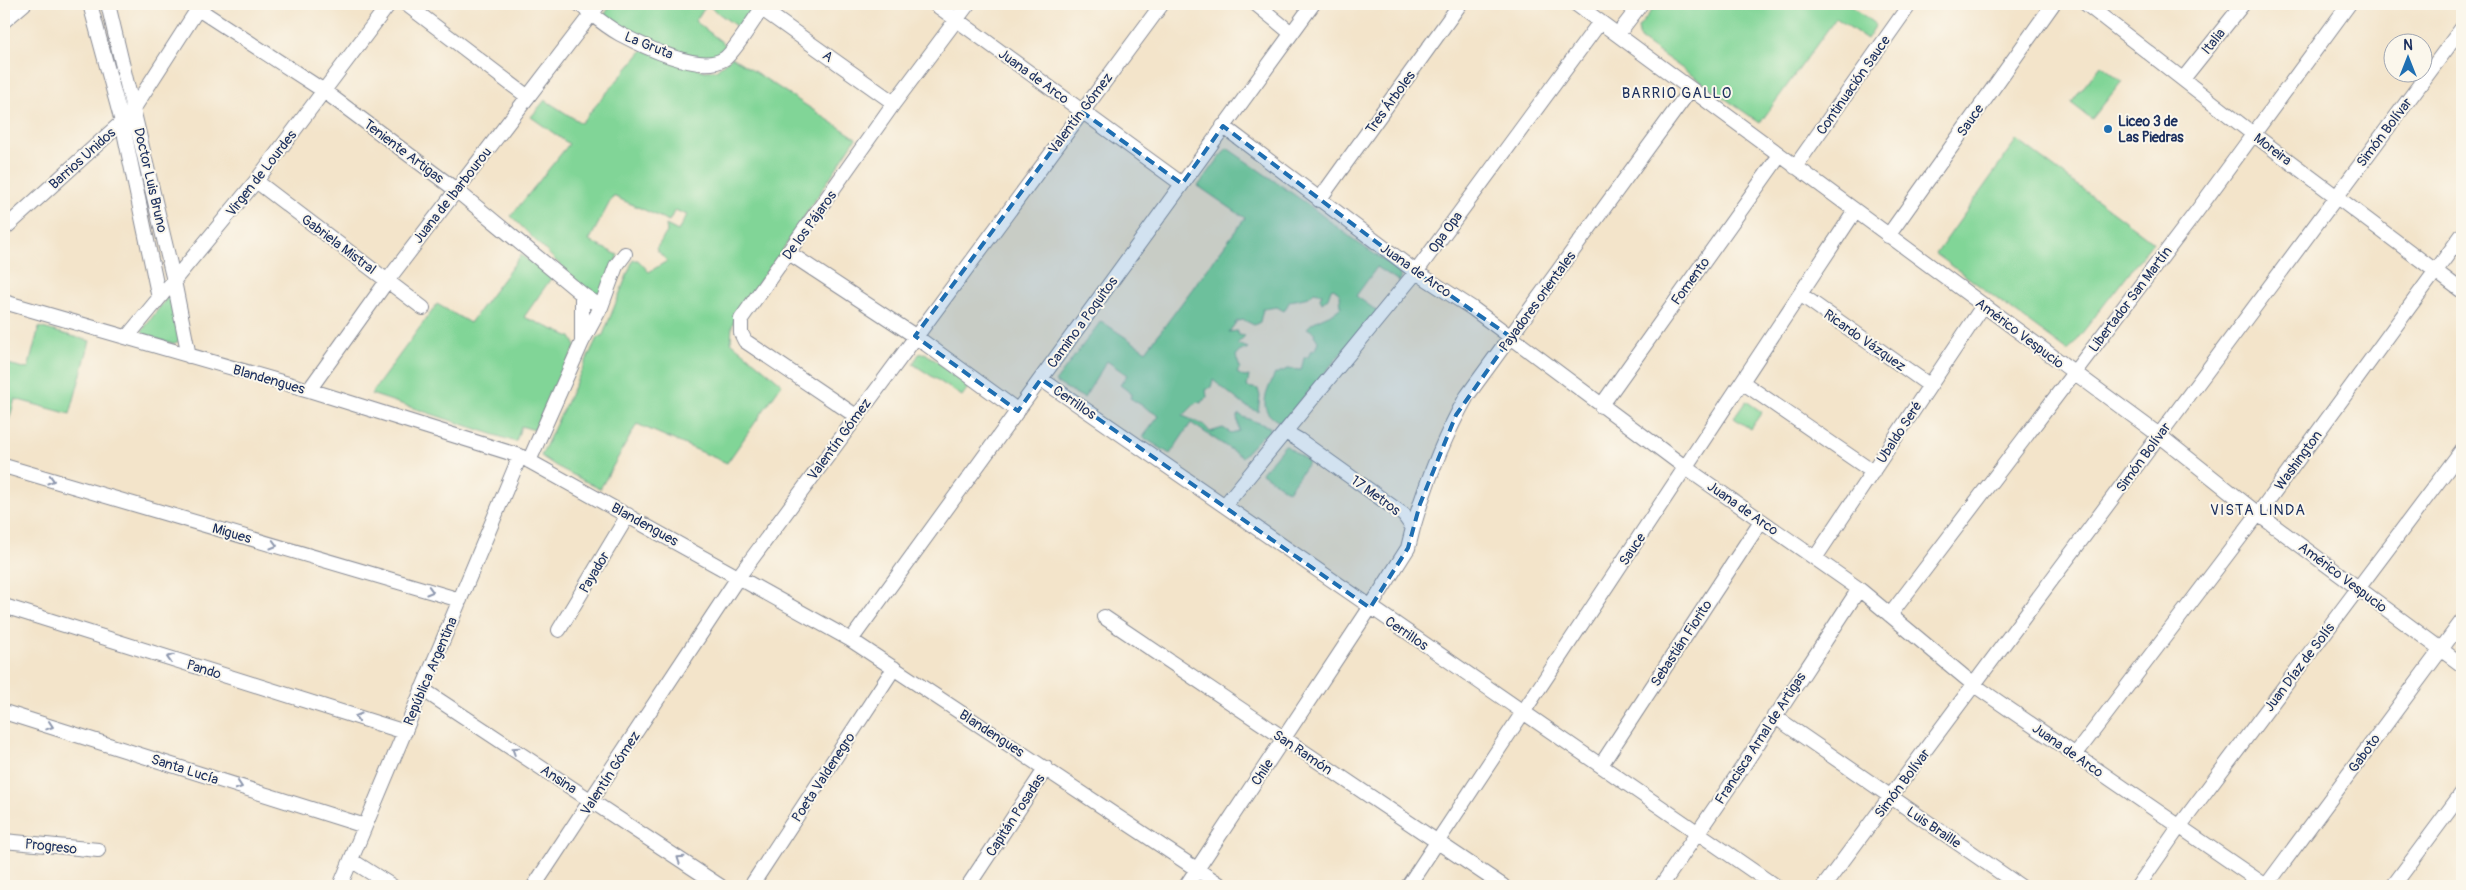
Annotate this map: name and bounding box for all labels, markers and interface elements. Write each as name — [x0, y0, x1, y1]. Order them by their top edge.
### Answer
street label: Italia — [2198, 25, 2229, 58]
street label: La Gruta — [622, 28, 676, 63]
street label: Continuación Sauce — [1813, 32, 1894, 138]
north arrow — [2384, 32, 2434, 82]
text: N — [2403, 37, 2413, 54]
street label: Juana de Arco — [995, 45, 1073, 108]
street label: A — [819, 47, 836, 66]
street label: Tres Árboles — [1361, 66, 1419, 137]
street label: Valentín Gómez — [1045, 70, 1116, 157]
district label: BARRIO GALLO — [1622, 84, 1732, 103]
street label: Simón Bolívar — [2353, 94, 2416, 170]
street label: Sauce — [1953, 101, 1988, 140]
place label: Liceo 3 de Las Piedras — [2118, 113, 2184, 146]
street label: Teniente Artigas — [360, 116, 448, 188]
marker: Liceo 3 de Las Piedras — [2102, 123, 2114, 135]
street label: Barrios Unidos — [46, 124, 120, 193]
street label: Doctor Luis Bruno — [130, 126, 171, 235]
street label: Virgen de Lourdes — [222, 126, 301, 220]
street label: Moreira — [2250, 130, 2295, 169]
street label: Juana de Ibarbourou — [410, 144, 495, 247]
street label: De los Pájaros — [779, 187, 841, 263]
street label: Opa Opa — [1425, 208, 1466, 256]
street label: Gabriela Mistral — [298, 211, 379, 278]
street label: Juana de Arco — [1377, 240, 1455, 301]
street label: Libertador San Martín — [2085, 243, 2176, 355]
street label: Payadores orientales — [1495, 247, 1580, 355]
street label: Fomento — [1667, 254, 1714, 308]
street label: Camino a Poquitos — [1043, 273, 1122, 371]
street label: Américo Vespucio — [1972, 295, 2068, 372]
street label: Ricardo Vázquez — [1820, 306, 1909, 375]
street label: Blandengues — [231, 361, 308, 398]
street label: Cerrillos — [1050, 382, 1100, 423]
street label: Valentín Gómez — [804, 395, 875, 483]
street label: Ubaldo Seré — [1873, 398, 1926, 467]
street label: Simón Bolívar — [2112, 419, 2174, 495]
street label: Washington — [2271, 427, 2326, 493]
street label: 17 Metros — [1348, 472, 1404, 519]
one-way arrow — [46, 474, 54, 484]
street label: Juana de Arco — [1704, 478, 1782, 539]
street label: Blandengues — [608, 499, 682, 550]
district label: VISTA LINDA — [2210, 501, 2306, 520]
street label: Migues — [210, 520, 254, 547]
street label: Sauce — [1615, 530, 1649, 569]
one-way arrow — [269, 539, 278, 550]
street label: Américo Vespucio — [2295, 539, 2391, 616]
street label: Payador — [575, 548, 613, 596]
one-way arrow — [425, 585, 433, 595]
street label: Sebastián Fiorito — [1647, 597, 1716, 690]
street label: Cerrillos — [1382, 613, 1432, 654]
street label: República Argentina — [400, 614, 461, 728]
street label: Juan Díaz de Solís — [2261, 619, 2339, 715]
one-way arrow — [166, 654, 174, 664]
street label: Pando — [184, 656, 224, 683]
street label: Francisca Arnal de Artigas — [1711, 669, 1810, 807]
street label: Blandengues — [956, 706, 1028, 761]
one-way arrow — [355, 713, 363, 723]
street label: Juana de Arco — [2029, 720, 2107, 781]
one-way arrow — [46, 721, 54, 731]
street label: San Ramón — [1270, 726, 1336, 778]
street label: Valentín Gómez — [577, 728, 644, 818]
street label: Poeta Valdenegro — [788, 729, 859, 825]
street label: Gaboto — [2345, 730, 2384, 776]
street label: Simón Bolívar — [1871, 745, 1934, 821]
one-way arrow — [512, 747, 521, 756]
street label: Santa Lucía — [149, 751, 221, 788]
street label: Chile — [1248, 756, 1277, 789]
street label: Ansina — [537, 761, 580, 797]
street label: Capitán Posadas — [982, 770, 1049, 860]
one-way arrow — [234, 780, 242, 790]
street label: Luis Braille — [1903, 803, 1964, 852]
street label: Progreso — [24, 835, 78, 858]
one-way arrow — [676, 856, 686, 865]

